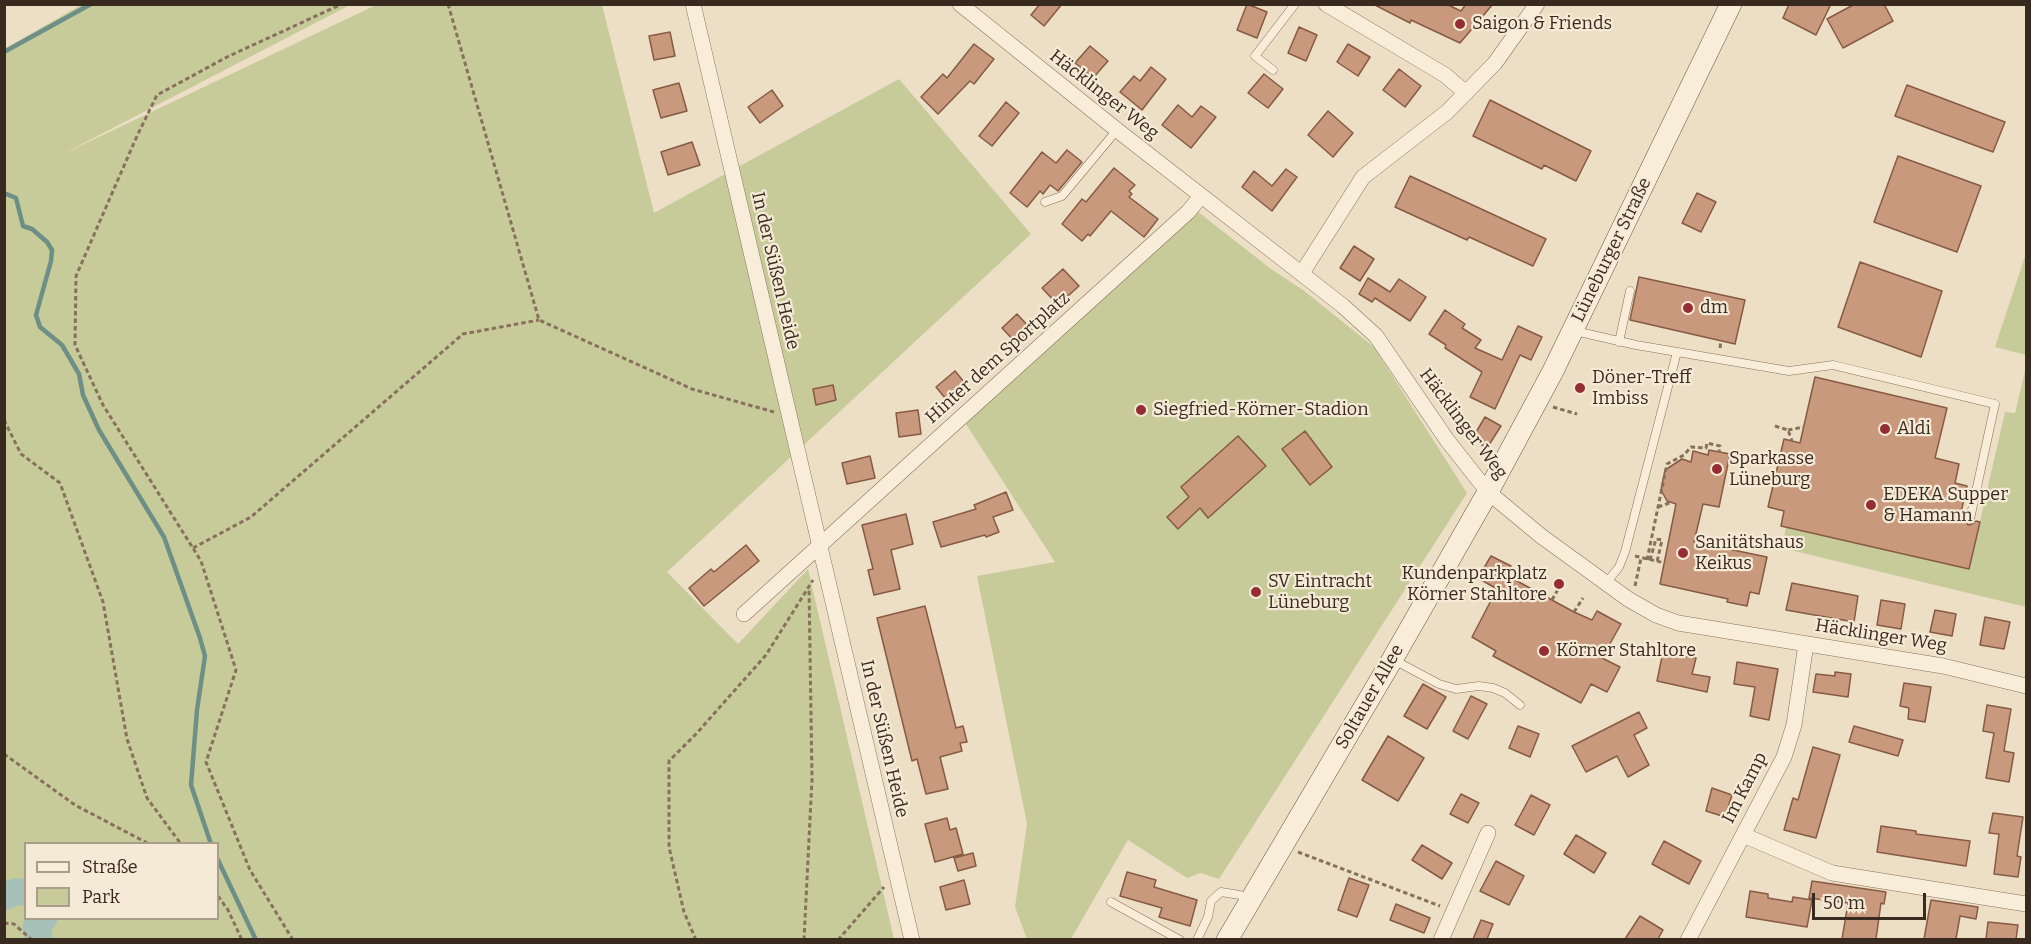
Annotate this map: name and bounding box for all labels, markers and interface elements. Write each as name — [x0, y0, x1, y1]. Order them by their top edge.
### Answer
place label: Saigon & Friends — [1472, 13, 1612, 35]
marker: Saigon & Friends — [1453, 17, 1467, 31]
street label: Häcklinger Weg — [1045, 46, 1163, 144]
street label: Lüneburger Straße — [1568, 174, 1656, 326]
street label: In der Süßen Heide — [746, 190, 804, 352]
street label: Hinter dem Sportplatz — [921, 288, 1075, 428]
place label: dm — [1700, 297, 1728, 319]
marker: dm — [1681, 301, 1695, 315]
street label: Häcklinger Weg — [1414, 364, 1512, 484]
place label: Döner-Treff Imbiss — [1592, 367, 1691, 410]
marker: Döner-Treff Imbiss — [1573, 381, 1587, 395]
place label: Siegfried-Körner-Stadion — [1153, 399, 1369, 421]
marker: Siegfried-Körner-Stadion — [1134, 403, 1148, 417]
place label: Aldi — [1897, 418, 1931, 440]
marker: Aldi — [1878, 422, 1892, 436]
place label: Sparkasse Lüneburg — [1729, 448, 1814, 490]
marker: Sparkasse Lüneburg — [1710, 462, 1724, 476]
place label: EDEKA Supper & Hamann — [1883, 484, 2008, 526]
marker: EDEKA Supper & Hamann — [1864, 498, 1878, 512]
place label: Sanitätshaus Keikus — [1695, 532, 1804, 574]
marker: Sanitätshaus Keikus — [1676, 546, 1690, 560]
place label: Kundenparkplatz Körner Stahltore — [1402, 563, 1547, 606]
place label: SV Eintracht Lüneburg — [1268, 571, 1372, 614]
marker: Kundenparkplatz Körner Stahltore — [1552, 577, 1566, 591]
marker: SV Eintracht Lüneburg — [1249, 585, 1263, 599]
street label: Häcklinger Weg — [1814, 615, 1948, 657]
place label: Körner Stahltore — [1556, 640, 1696, 662]
street label: Soltauer Allee — [1331, 641, 1409, 753]
marker: Körner Stahltore — [1537, 644, 1551, 658]
street label: In der Süßen Heide — [855, 658, 913, 820]
street label: Im Kamp — [1718, 749, 1772, 827]
legend — [24, 842, 219, 920]
text: Straße — [82, 856, 138, 878]
scale bar — [1815, 881, 1929, 919]
text: Park — [82, 886, 120, 908]
text: 50 m — [1823, 892, 1865, 914]

